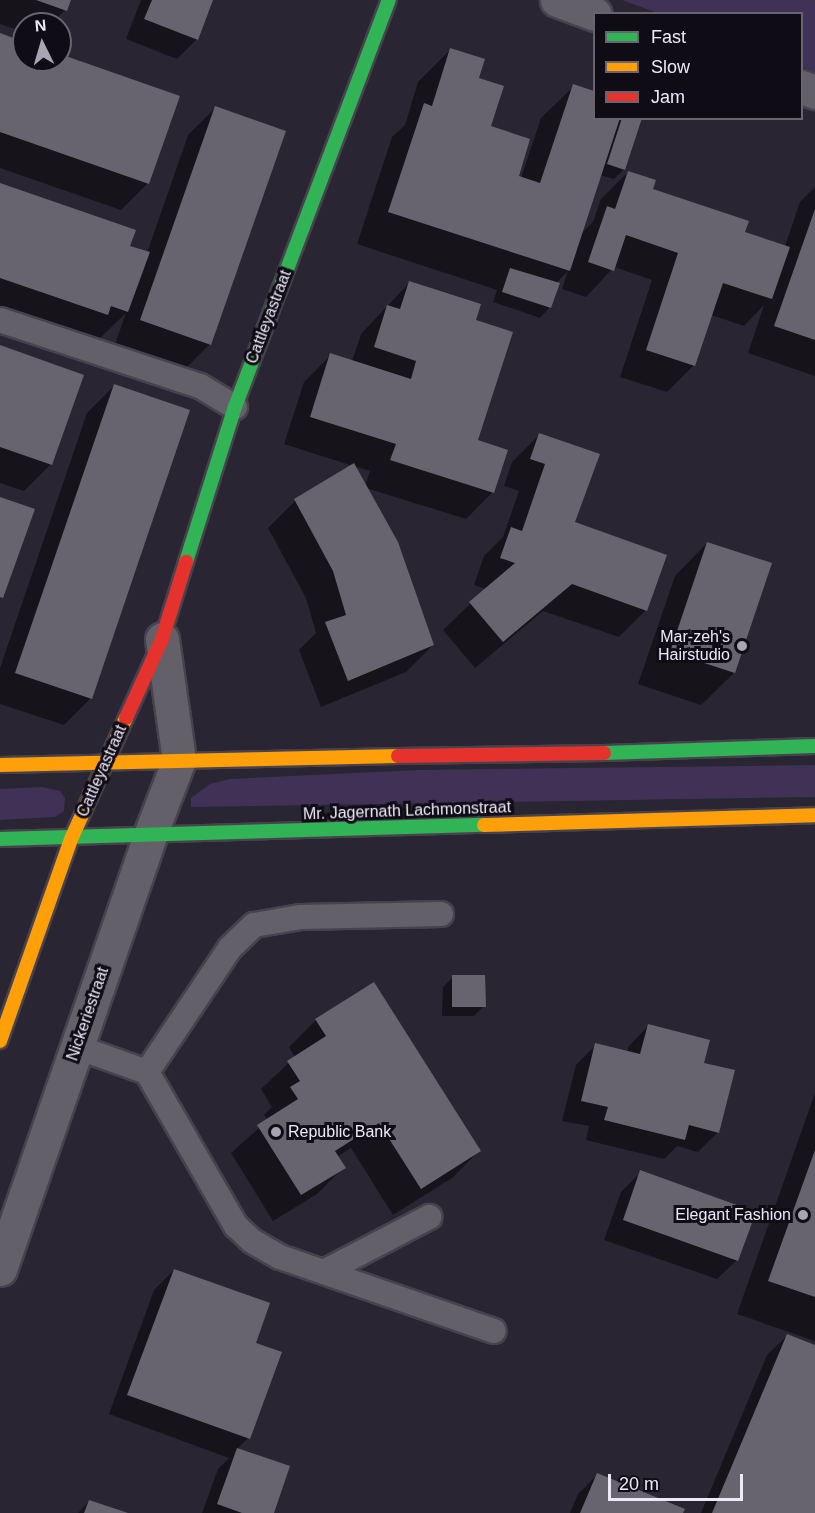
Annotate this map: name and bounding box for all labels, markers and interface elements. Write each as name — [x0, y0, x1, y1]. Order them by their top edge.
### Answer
north arrow — [12, 12, 72, 72]
legend — [593, 12, 803, 120]
text: N — [34, 17, 47, 35]
text: Fast — [651, 27, 686, 47]
text: Slow — [651, 57, 690, 77]
text: Jam — [651, 87, 685, 107]
street label: Cattleyastraat — [242, 267, 296, 367]
place label: Mar-zeh's Hairstudio — [658, 627, 730, 665]
marker: Mar-zeh's Hairstudio — [735, 639, 749, 653]
street label: Cattleyastraat — [73, 722, 131, 820]
street label: Mr. Jagernath Lachmonstraat — [303, 798, 511, 824]
street label: Nickeriestraat — [63, 965, 113, 1063]
place label: Republic Bank — [288, 1122, 391, 1142]
marker: Republic Bank — [269, 1125, 283, 1139]
place label: Elegant Fashion — [675, 1205, 791, 1225]
marker: Elegant Fashion — [796, 1208, 810, 1222]
scale bar — [611, 1462, 746, 1500]
text: 20 m — [619, 1474, 659, 1494]

